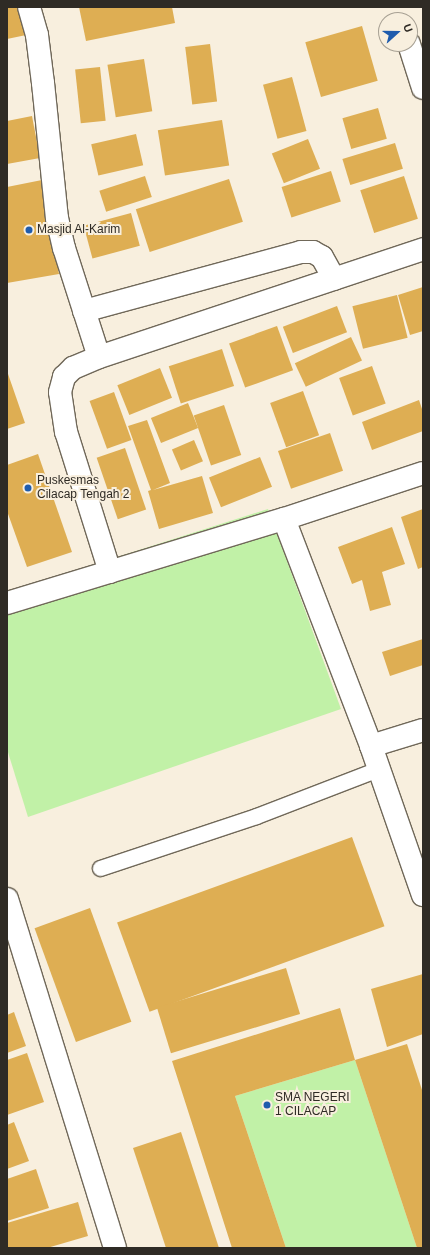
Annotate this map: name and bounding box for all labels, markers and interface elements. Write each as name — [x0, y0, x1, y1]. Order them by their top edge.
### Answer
north arrow — [378, 12, 418, 52]
text: U — [401, 22, 415, 34]
place label: Masjid Al-Karim — [37, 223, 121, 237]
marker: Masjid Al-Karim — [24, 225, 34, 235]
place label: Puskesmas Cilacap Tengah 2 — [37, 474, 130, 502]
marker: Puskesmas Cilacap Tengah 2 — [22, 482, 34, 494]
place label: SMA NEGERI 1 CILACAP — [275, 1091, 350, 1119]
marker: SMA NEGERI 1 CILACAP — [262, 1100, 272, 1110]

